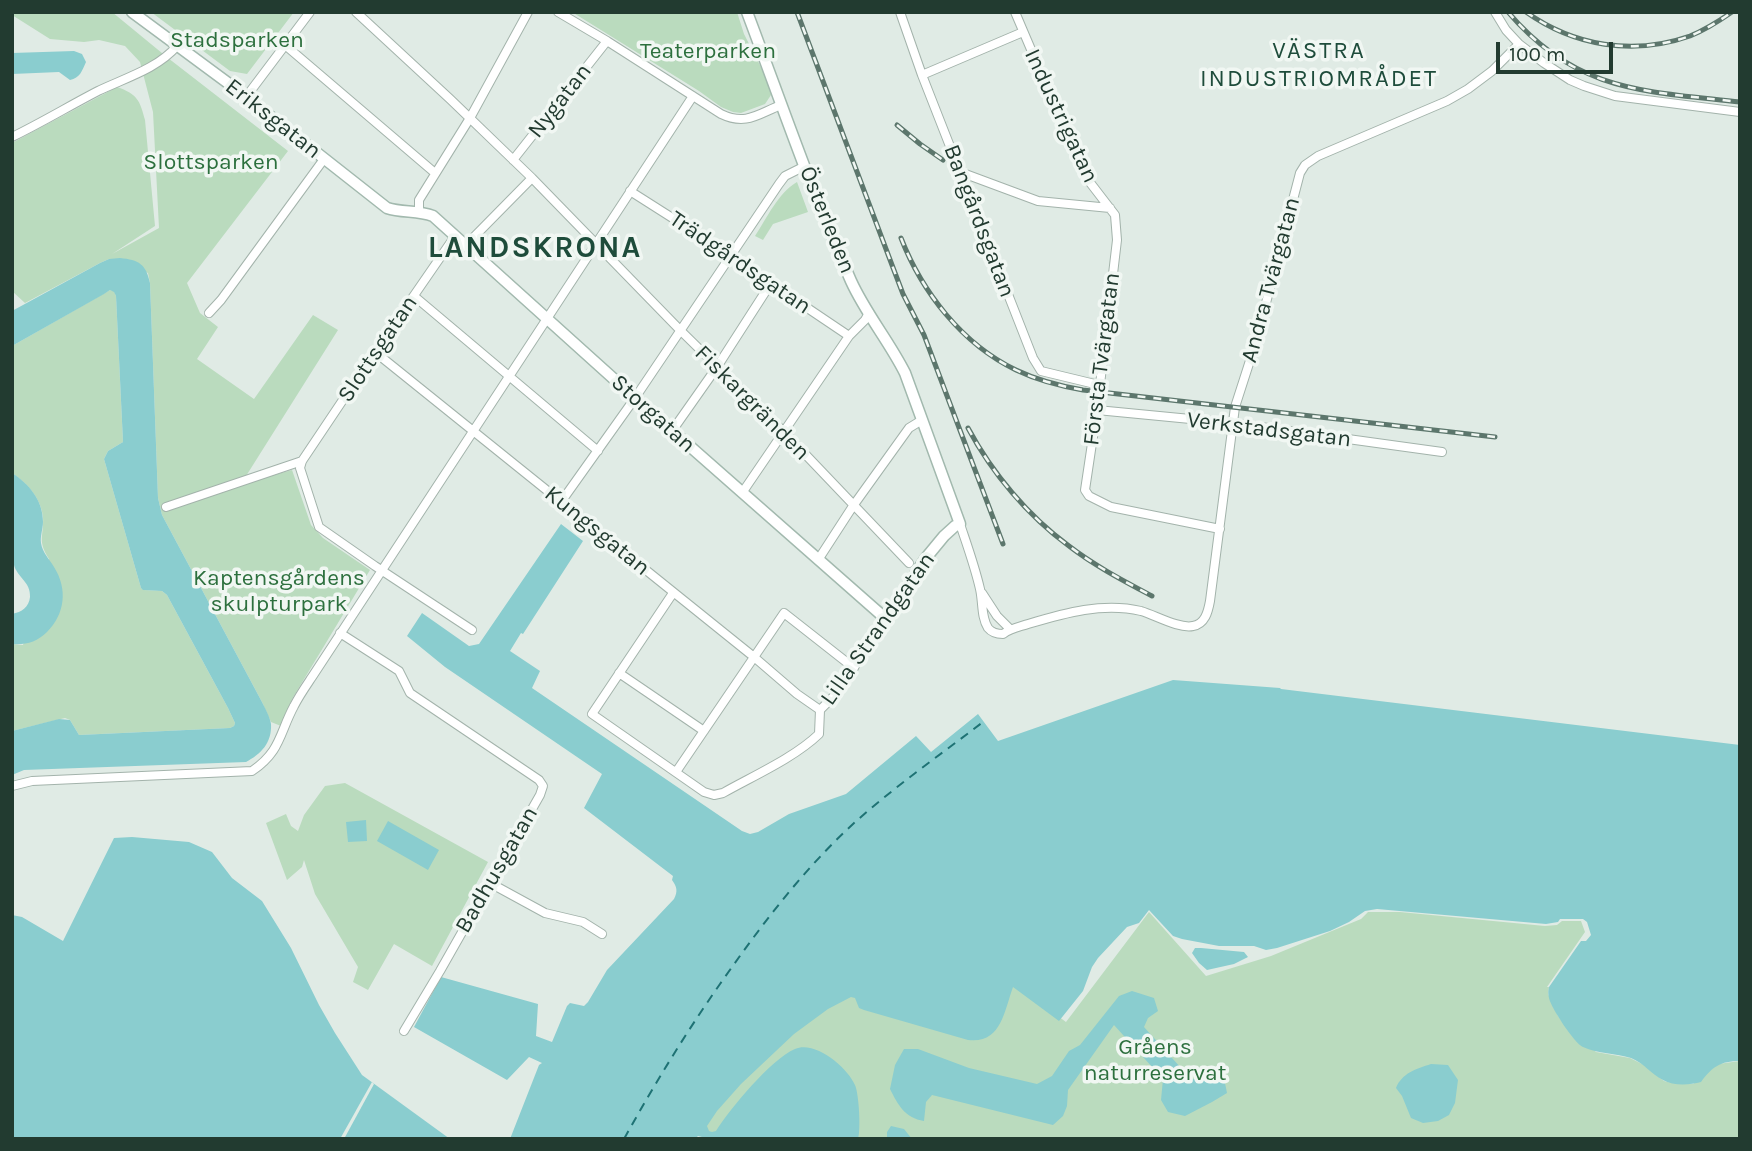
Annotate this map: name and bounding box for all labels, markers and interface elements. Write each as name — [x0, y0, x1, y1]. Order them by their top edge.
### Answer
park label: Stadsparken — [170, 26, 304, 54]
scale bar — [1500, 28, 1617, 72]
park label: Teaterparken — [640, 37, 776, 65]
district label: VÄSTRA INDUSTRIOMRÅDET — [1202, 37, 1436, 93]
text: 100 m — [1509, 42, 1566, 66]
street label: Industrigatan — [1018, 45, 1104, 187]
street label: Nygatan — [522, 58, 598, 144]
street label: Eriksgatan — [220, 73, 326, 165]
street label: Bangårdsgatan — [937, 141, 1021, 301]
park label: Slottsparken — [143, 148, 279, 176]
street label: Österleden — [793, 162, 861, 278]
street label: Andra Tvärgatan — [1236, 194, 1306, 366]
street label: Trädgårdsgatan — [664, 205, 816, 321]
district label: LANDSKRONA — [429, 230, 641, 266]
street label: Första Tvärgatan — [1078, 271, 1126, 447]
street label: Slottsgatan — [332, 290, 424, 408]
street label: Fiskargränden — [689, 340, 815, 466]
street label: Storgatan — [605, 369, 701, 459]
street label: Verkstadsgatan — [1185, 406, 1353, 454]
street label: Kungsgatan — [539, 480, 655, 582]
street label: Lilla Strandgatan — [815, 547, 941, 711]
park label: Kaptensgårdens skulpturpark — [193, 564, 365, 618]
street label: Badhusgatan — [450, 802, 544, 938]
park label: Gråens naturreservat — [1084, 1033, 1226, 1087]

